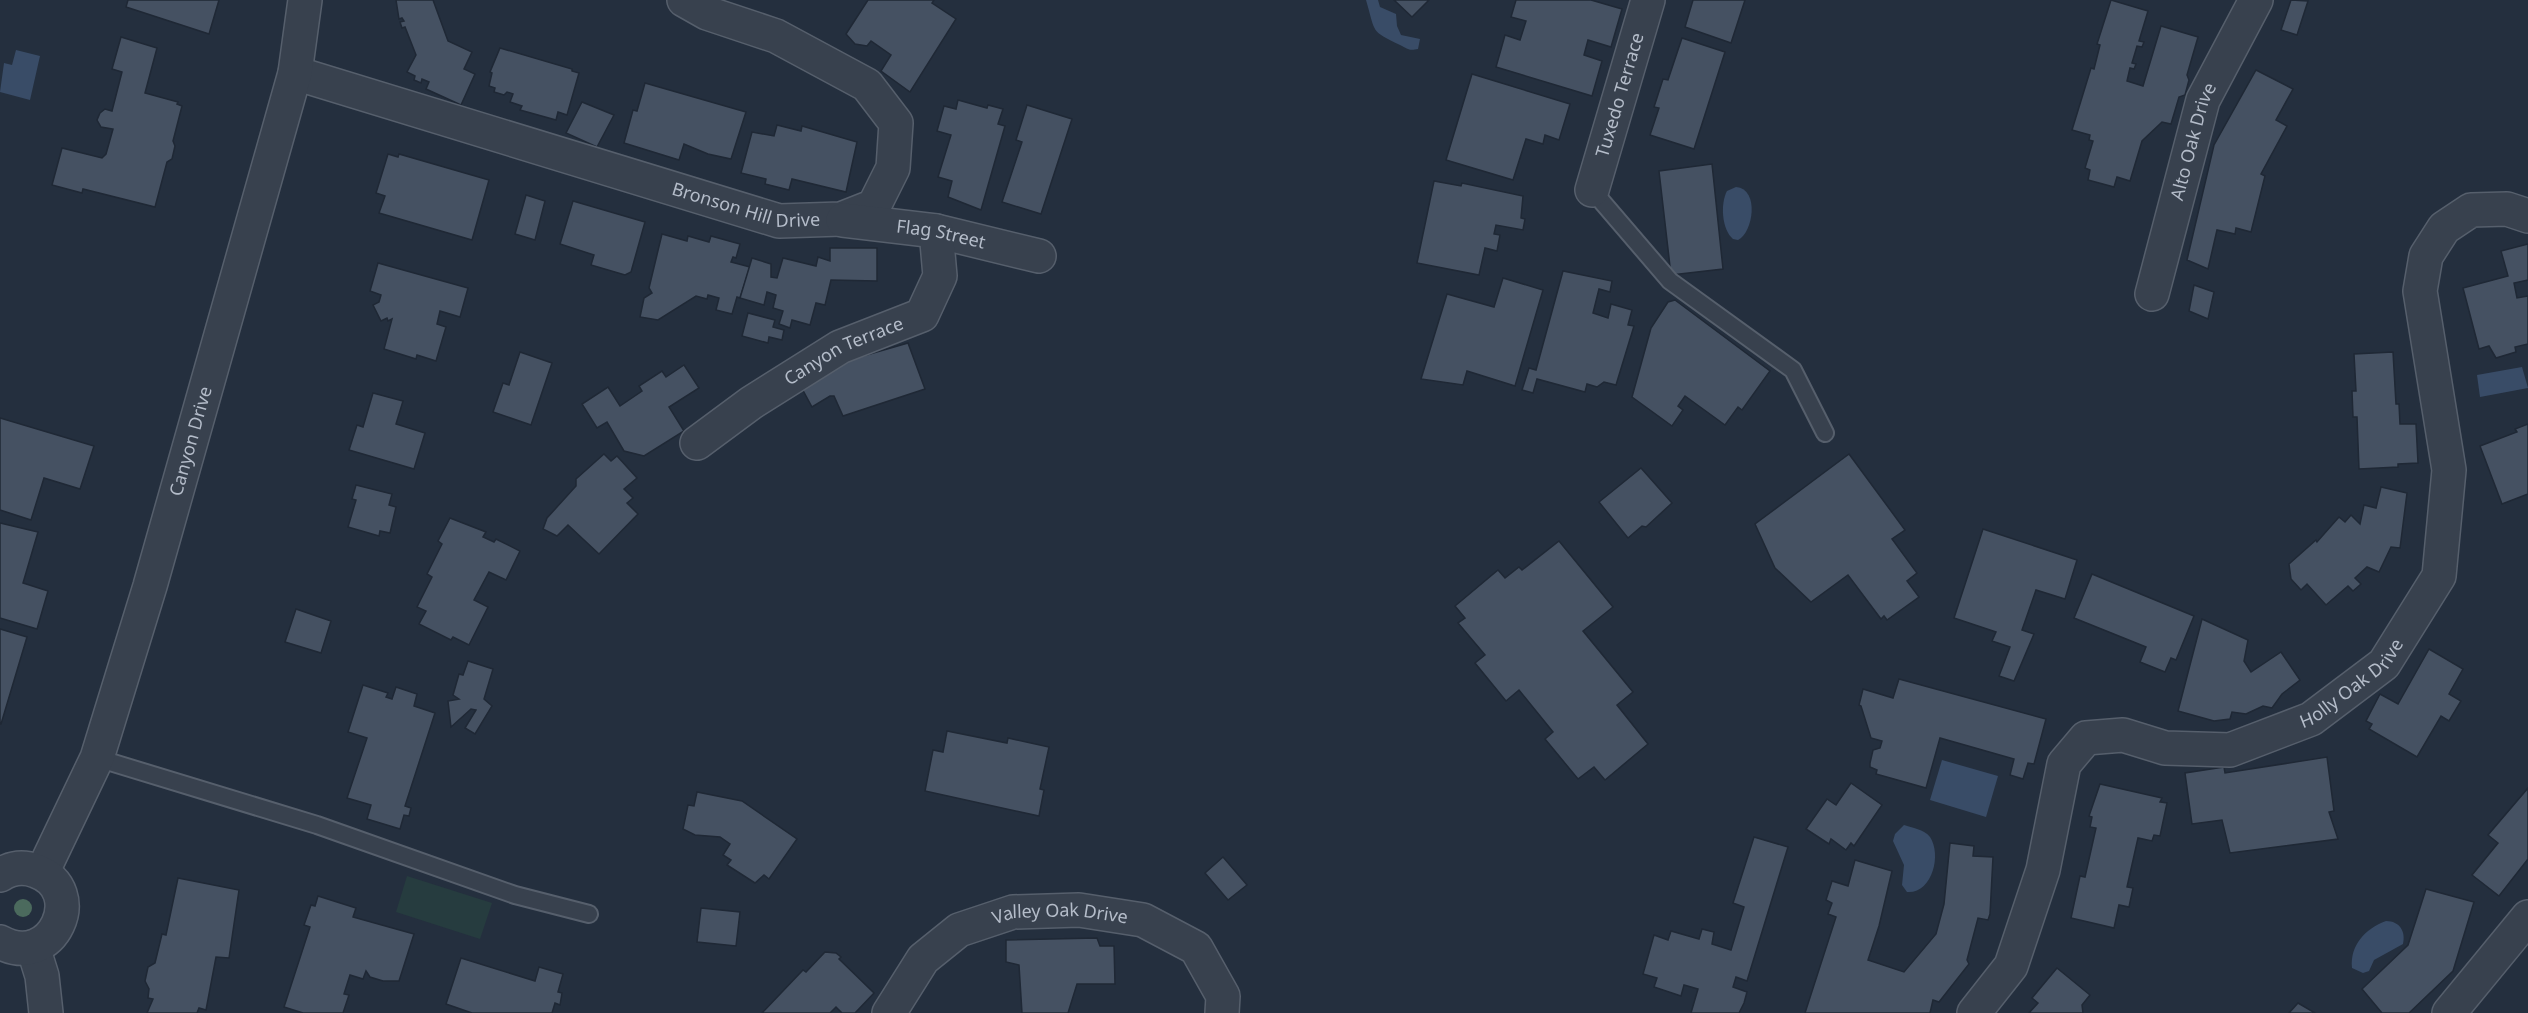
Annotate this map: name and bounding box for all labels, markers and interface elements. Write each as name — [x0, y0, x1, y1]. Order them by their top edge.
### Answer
street label: Tuxedo Terrace — [1589, 30, 1649, 160]
street label: Alto Oak Drive — [2164, 78, 2221, 203]
street label: Bronson Hill Drive — [669, 176, 821, 232]
street label: Flag Street — [895, 213, 989, 254]
street label: Canyon Terrace — [779, 311, 906, 390]
street label: Canyon Drive — [163, 383, 217, 499]
street label: Holly Oak Drive — [2296, 633, 2408, 733]
street label: Valley Oak Drive — [989, 897, 1130, 929]

